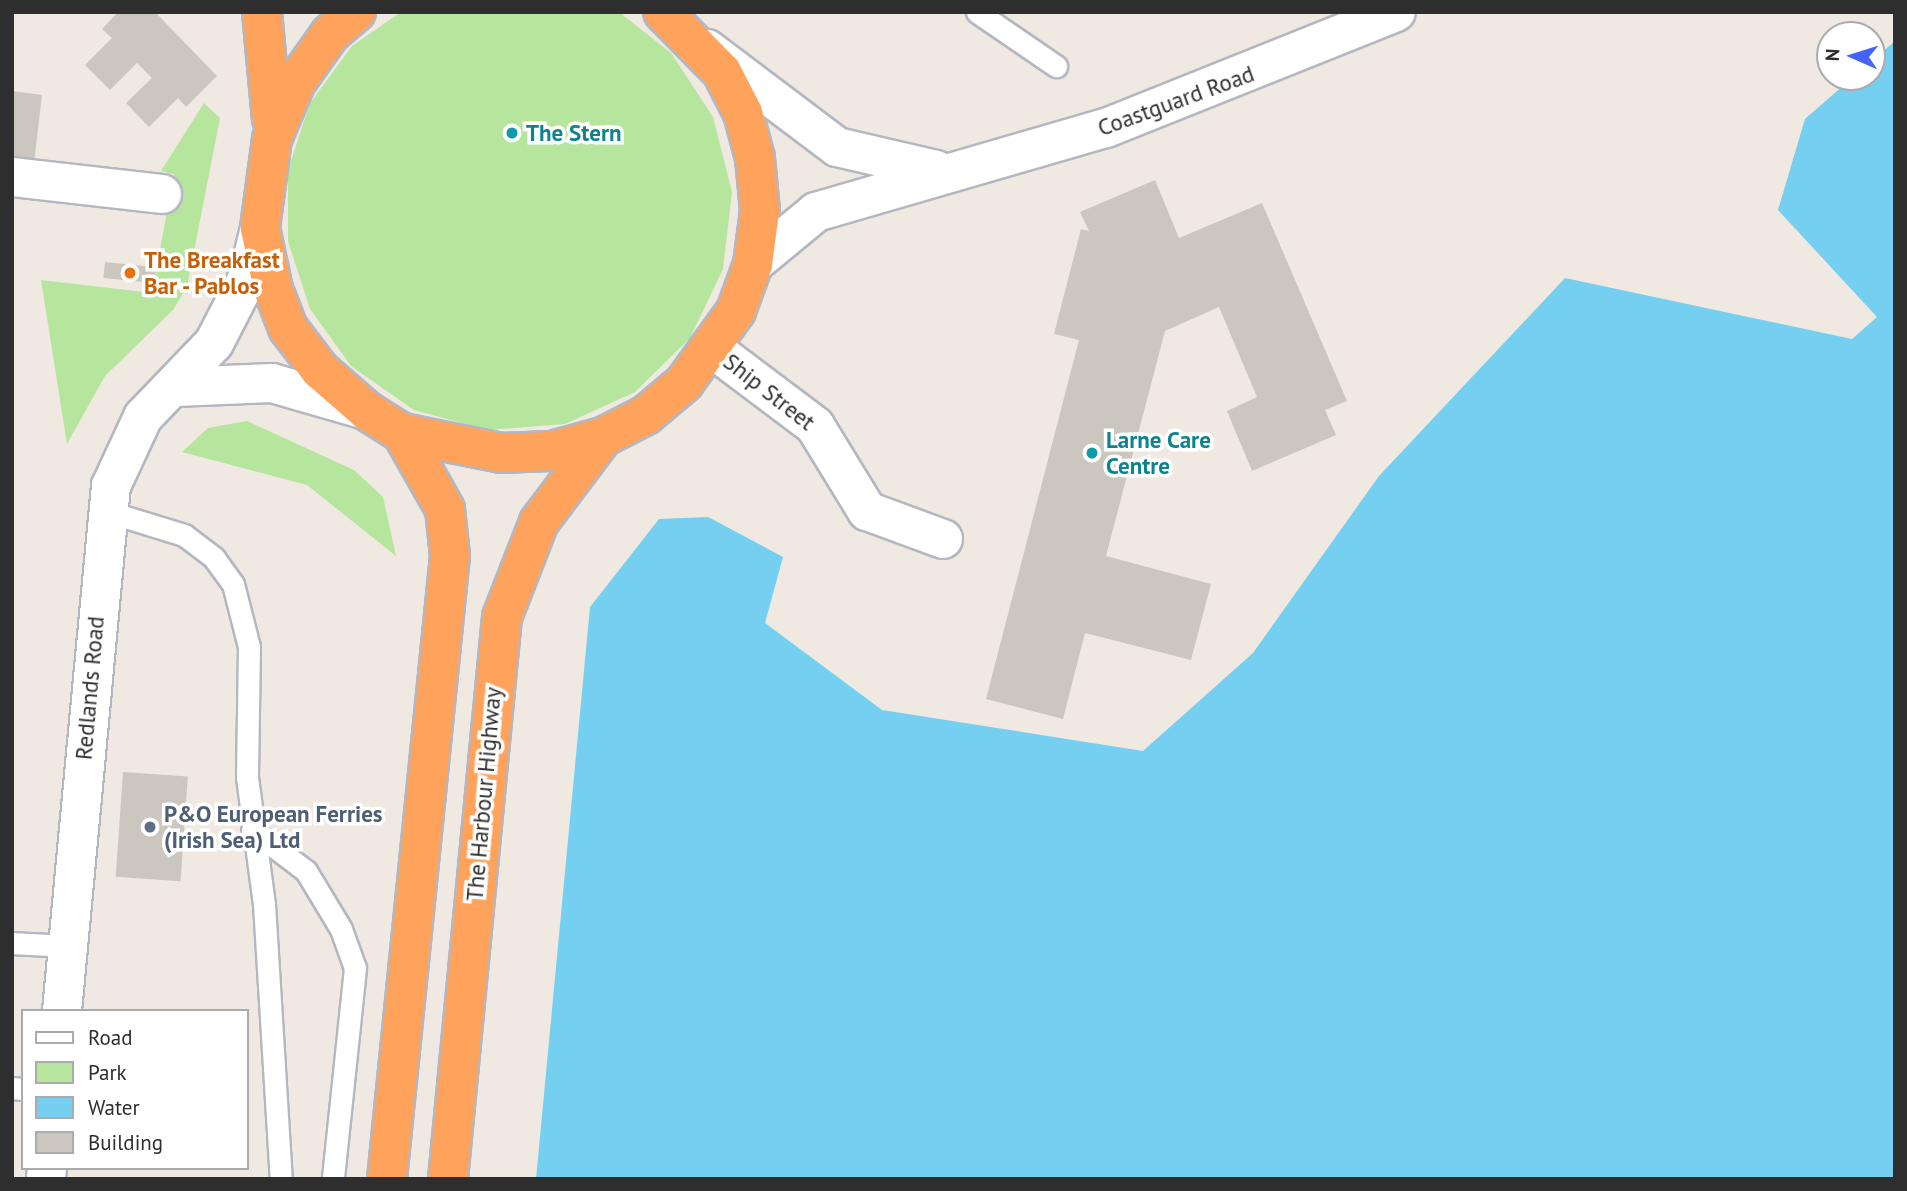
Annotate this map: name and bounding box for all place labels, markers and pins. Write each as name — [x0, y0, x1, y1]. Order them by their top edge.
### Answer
place label: The Stern — [526, 119, 621, 147]
marker: The Stern — [504, 125, 520, 141]
place label: The Breakfast Bar - Pablos — [144, 246, 280, 300]
marker: The Breakfast Bar - Pablos — [122, 265, 138, 281]
place label: Larne Care Centre — [1106, 426, 1211, 480]
marker: Larne Care Centre — [1084, 445, 1100, 461]
place label: P&O European Ferries (Irish Sea) Ltd — [164, 800, 383, 854]
marker: P&O European Ferries (Irish Sea) Ltd — [142, 819, 158, 835]

